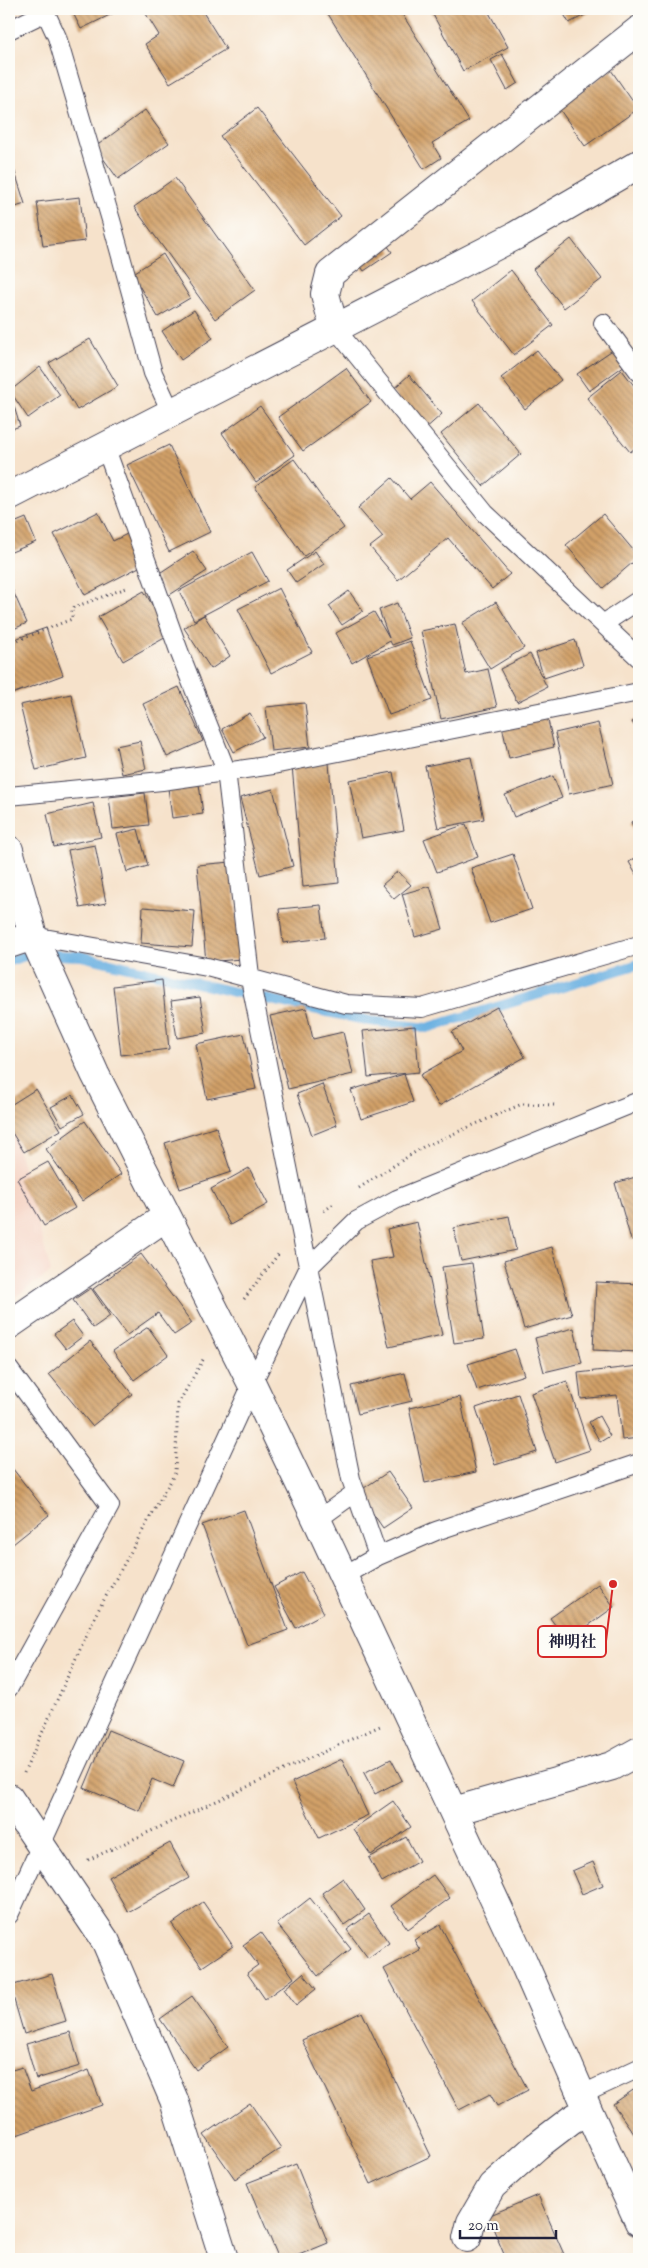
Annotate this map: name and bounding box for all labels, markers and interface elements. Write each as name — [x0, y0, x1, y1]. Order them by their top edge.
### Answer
callout: 神明社 — [538, 1626, 606, 1657]
text: 神明社 — [548, 1632, 596, 1655]
scale bar — [460, 2208, 557, 2240]
text: 20 m — [468, 2216, 499, 2237]

